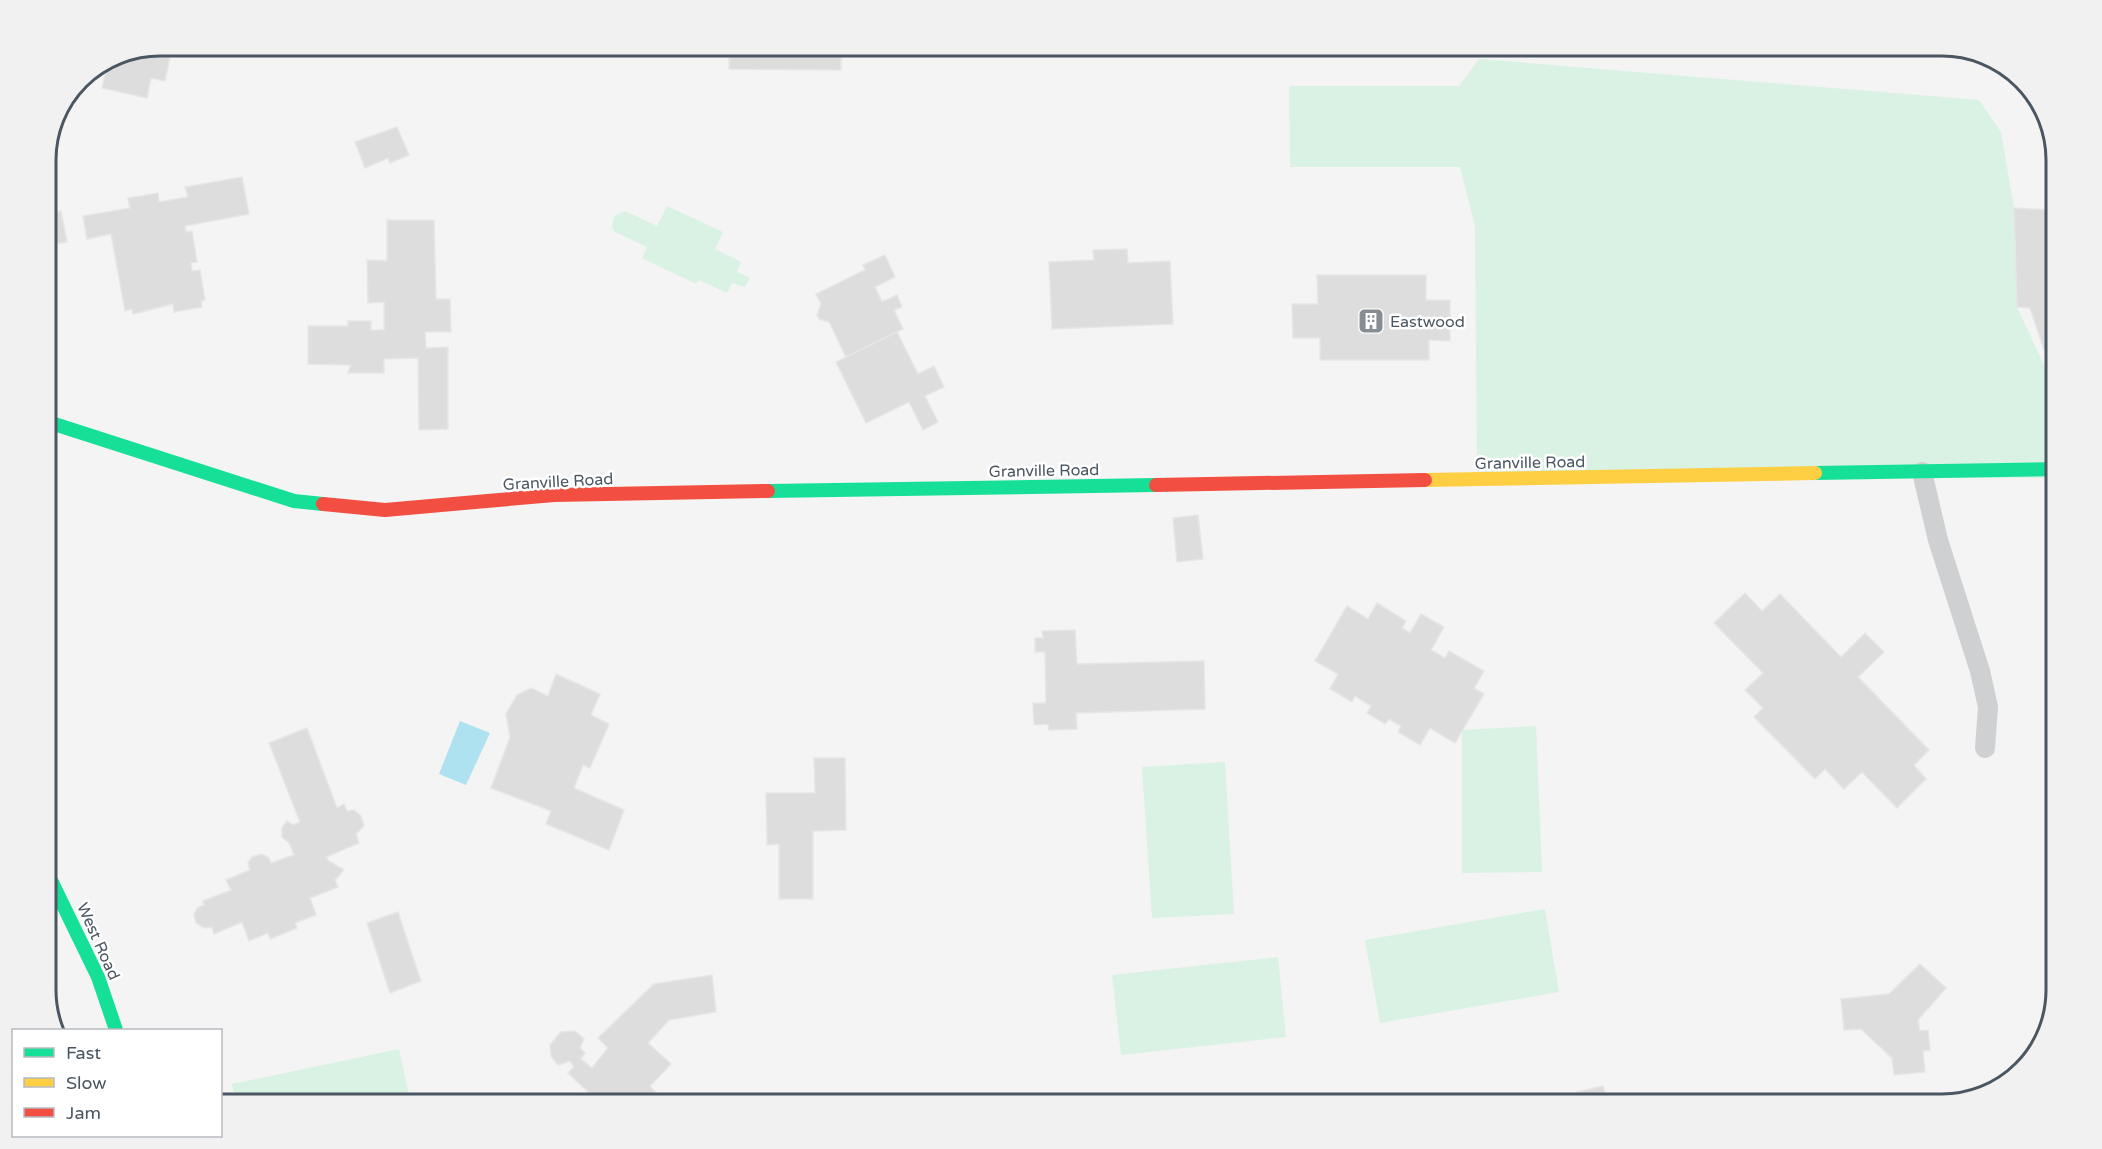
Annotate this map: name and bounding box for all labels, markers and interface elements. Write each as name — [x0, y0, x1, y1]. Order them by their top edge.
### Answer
building icon: Eastwood — [1356, 306, 1386, 336]
place label: Eastwood — [1390, 312, 1465, 332]
street label: Granville Road — [1474, 452, 1586, 474]
street label: Granville Road — [988, 460, 1100, 482]
street label: Granville Road — [502, 469, 614, 495]
street label: West Road — [72, 900, 124, 983]
legend — [12, 1029, 222, 1137]
text: Fast — [66, 1042, 101, 1064]
text: Slow — [66, 1072, 107, 1094]
text: Jam — [66, 1102, 101, 1124]

